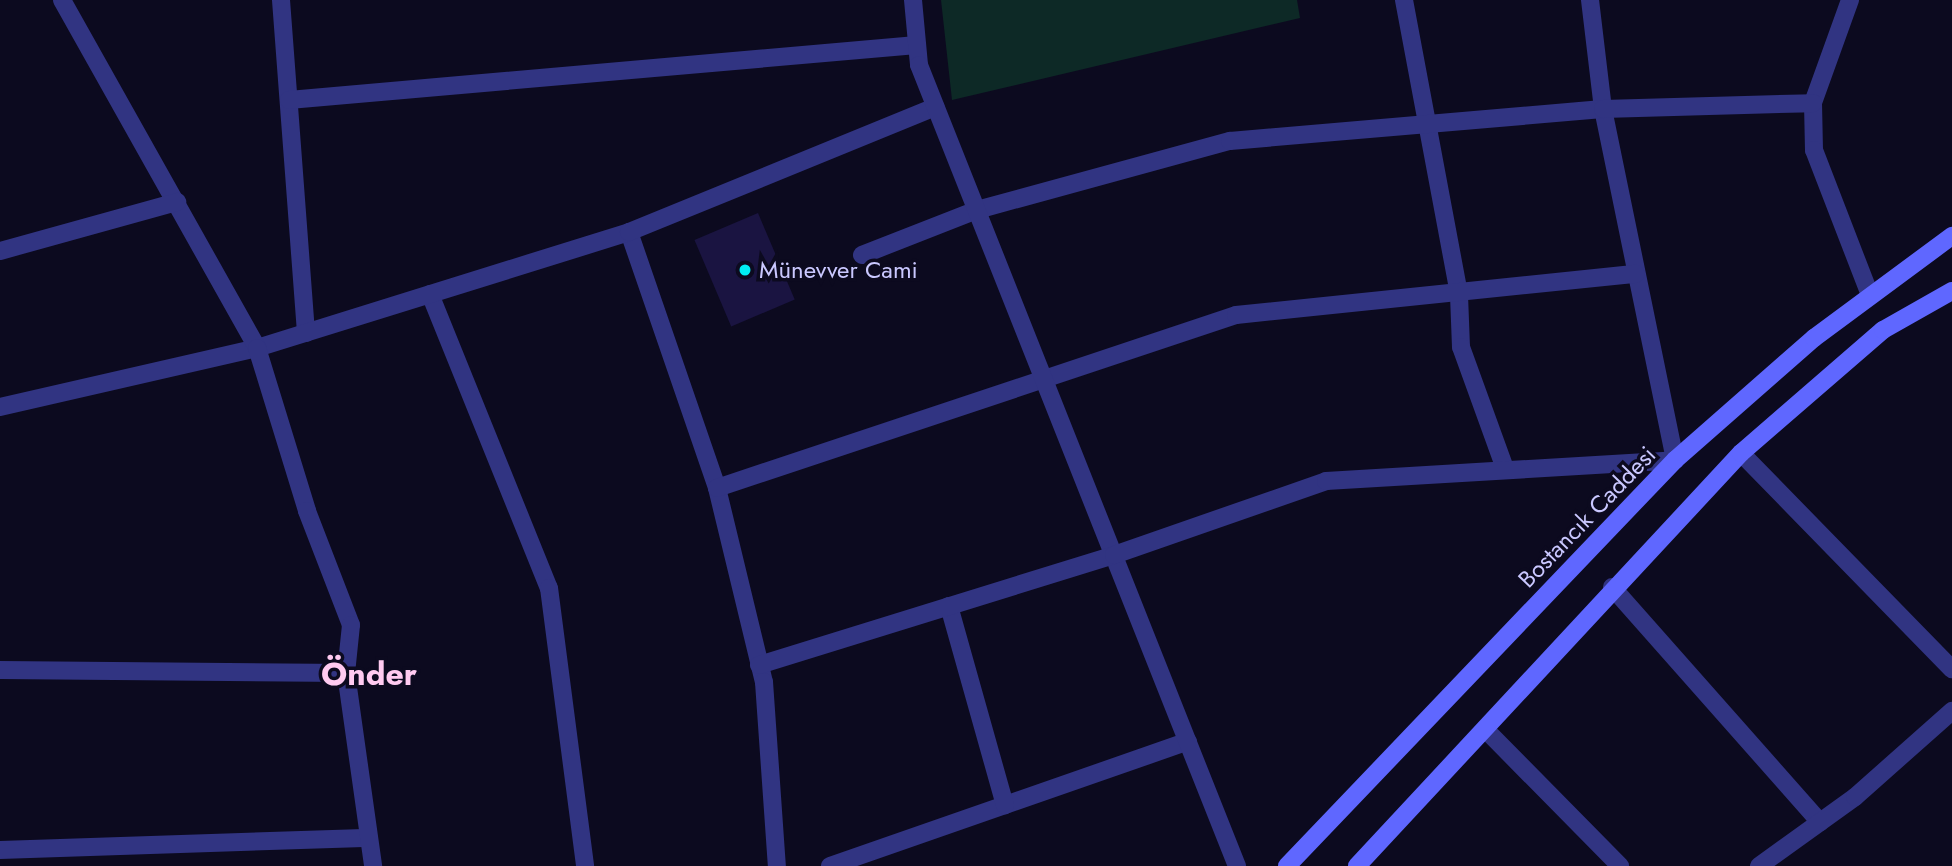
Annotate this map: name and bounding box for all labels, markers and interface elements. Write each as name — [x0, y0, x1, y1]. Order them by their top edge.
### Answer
place label: Münevver Cami — [759, 256, 918, 284]
marker: Münevver Cami — [737, 262, 753, 278]
street label: Bostancık Caddesi — [1512, 440, 1662, 594]
district label: Önder — [321, 655, 417, 693]

